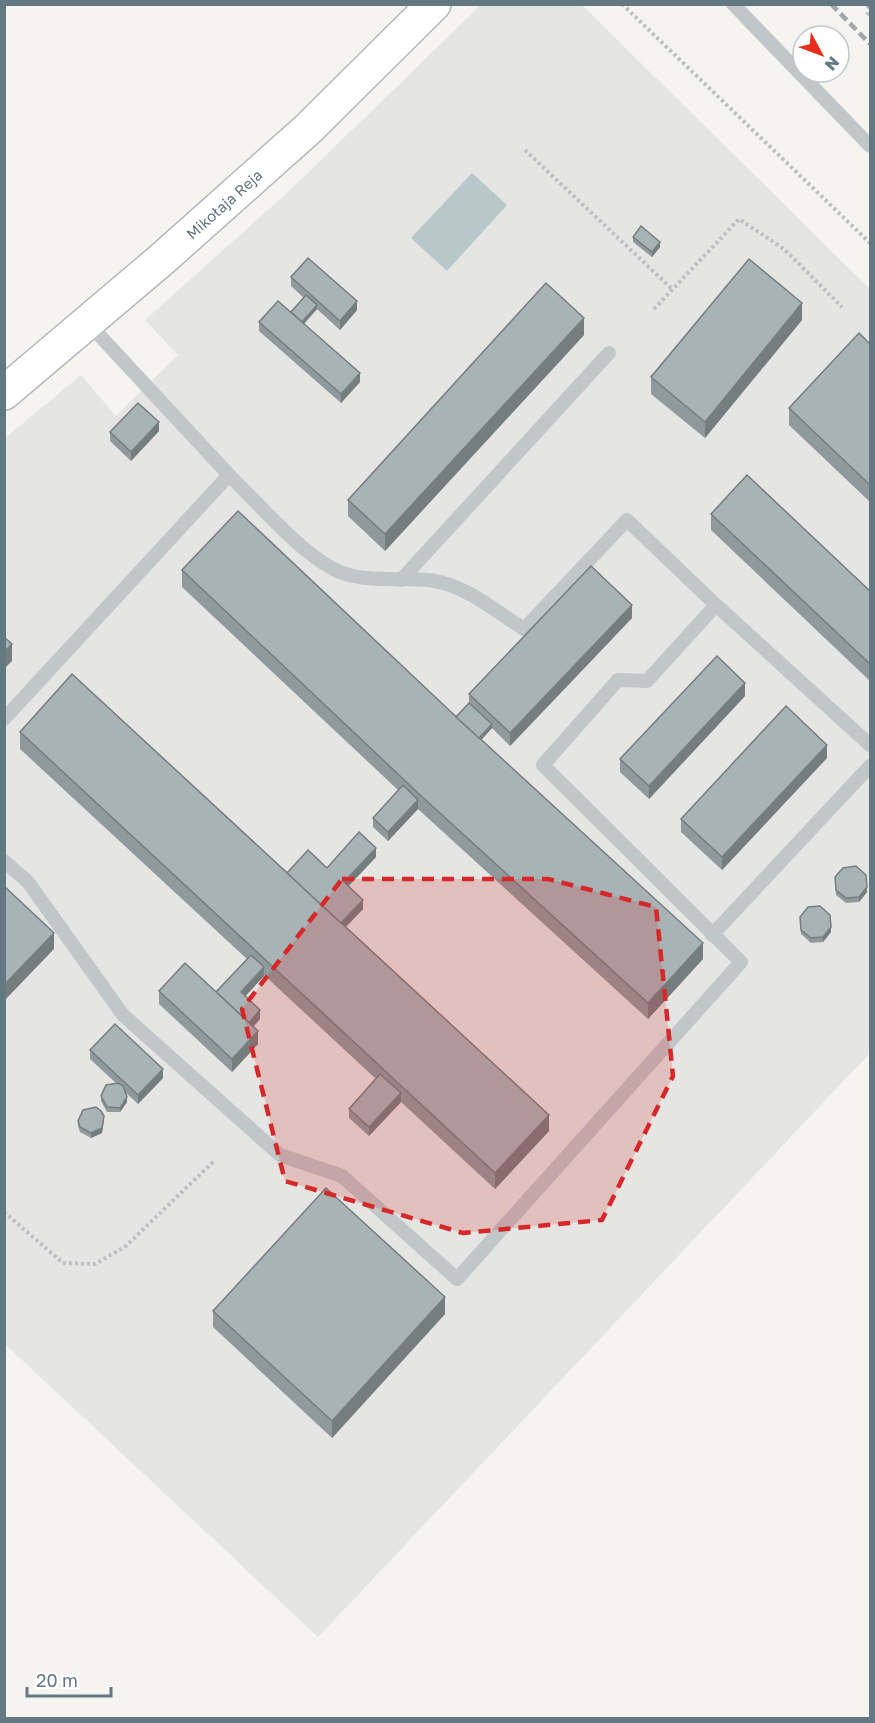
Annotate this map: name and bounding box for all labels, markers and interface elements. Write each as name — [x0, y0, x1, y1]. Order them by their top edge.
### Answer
north arrow — [791, 24, 851, 84]
text: N — [821, 53, 844, 75]
street label: Mikołaja Reja — [182, 165, 266, 242]
scale bar — [27, 1660, 111, 1698]
text: 20 m — [36, 1669, 78, 1691]

